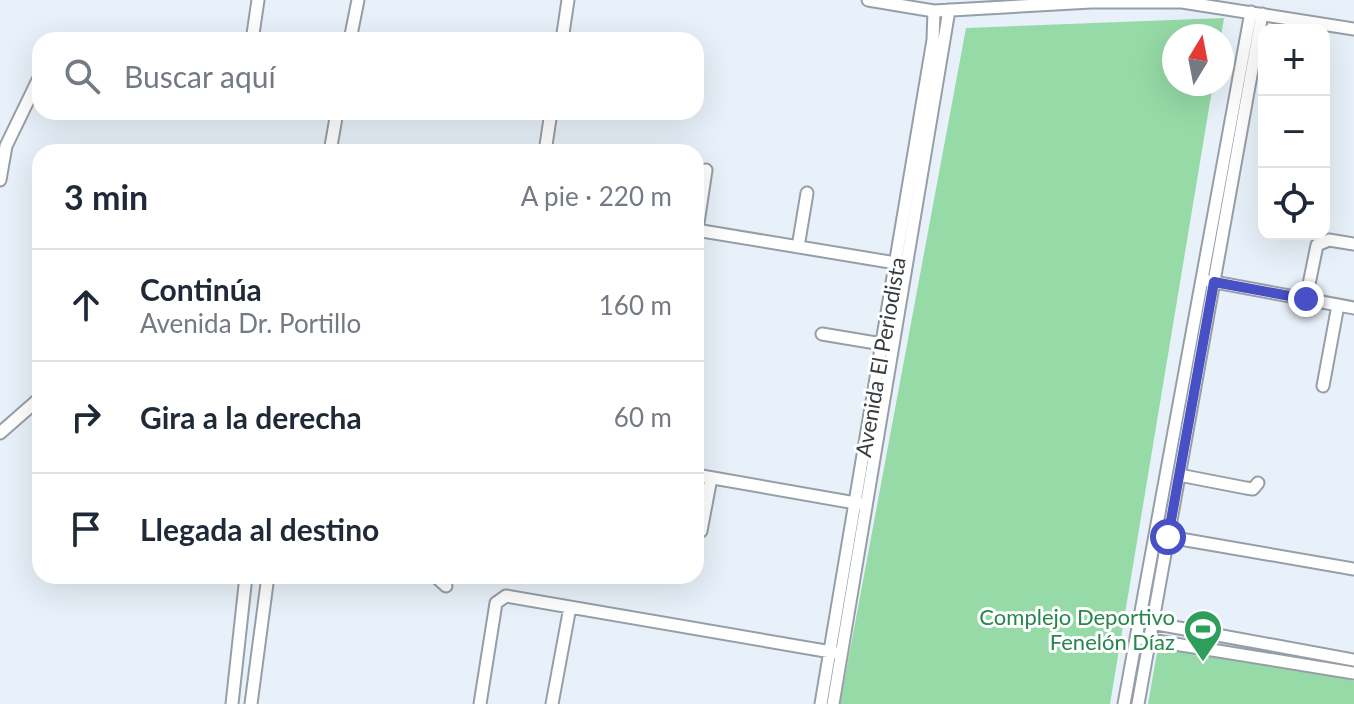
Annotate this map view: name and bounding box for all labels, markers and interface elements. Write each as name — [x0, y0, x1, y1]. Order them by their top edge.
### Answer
north arrow — [1162, 24, 1234, 96]
map controls — [1258, 24, 1330, 240]
button: + — [1258, 24, 1330, 96]
search box — [32, 32, 704, 120]
icon: search — [60, 54, 104, 98]
text: Buscar aquí — [124, 58, 276, 94]
button: − — [1258, 96, 1330, 168]
button: locate — [1258, 168, 1330, 240]
text: 3 min — [64, 176, 148, 217]
text: A pie · 220 m — [521, 180, 672, 212]
street label: Avenida El Periodista — [849, 255, 911, 459]
text: Continúa — [140, 271, 262, 307]
route end — [1288, 281, 1324, 317]
icon: ahead — [64, 283, 108, 327]
text: 160 m — [599, 289, 672, 321]
text: Avenida Dr. Portillo — [140, 307, 361, 339]
icon: right — [64, 395, 108, 439]
text: Gira a la derecha — [140, 399, 362, 435]
text: 60 m — [614, 401, 672, 433]
icon: arrive — [64, 507, 108, 551]
text: Llegada al destino — [140, 511, 379, 547]
route start — [1150, 519, 1186, 555]
place label: Complejo Deportivo Fenelón Díaz — [979, 603, 1175, 655]
sports icon: Complejo Deportivo Fenelón Díaz — [1182, 608, 1224, 663]

